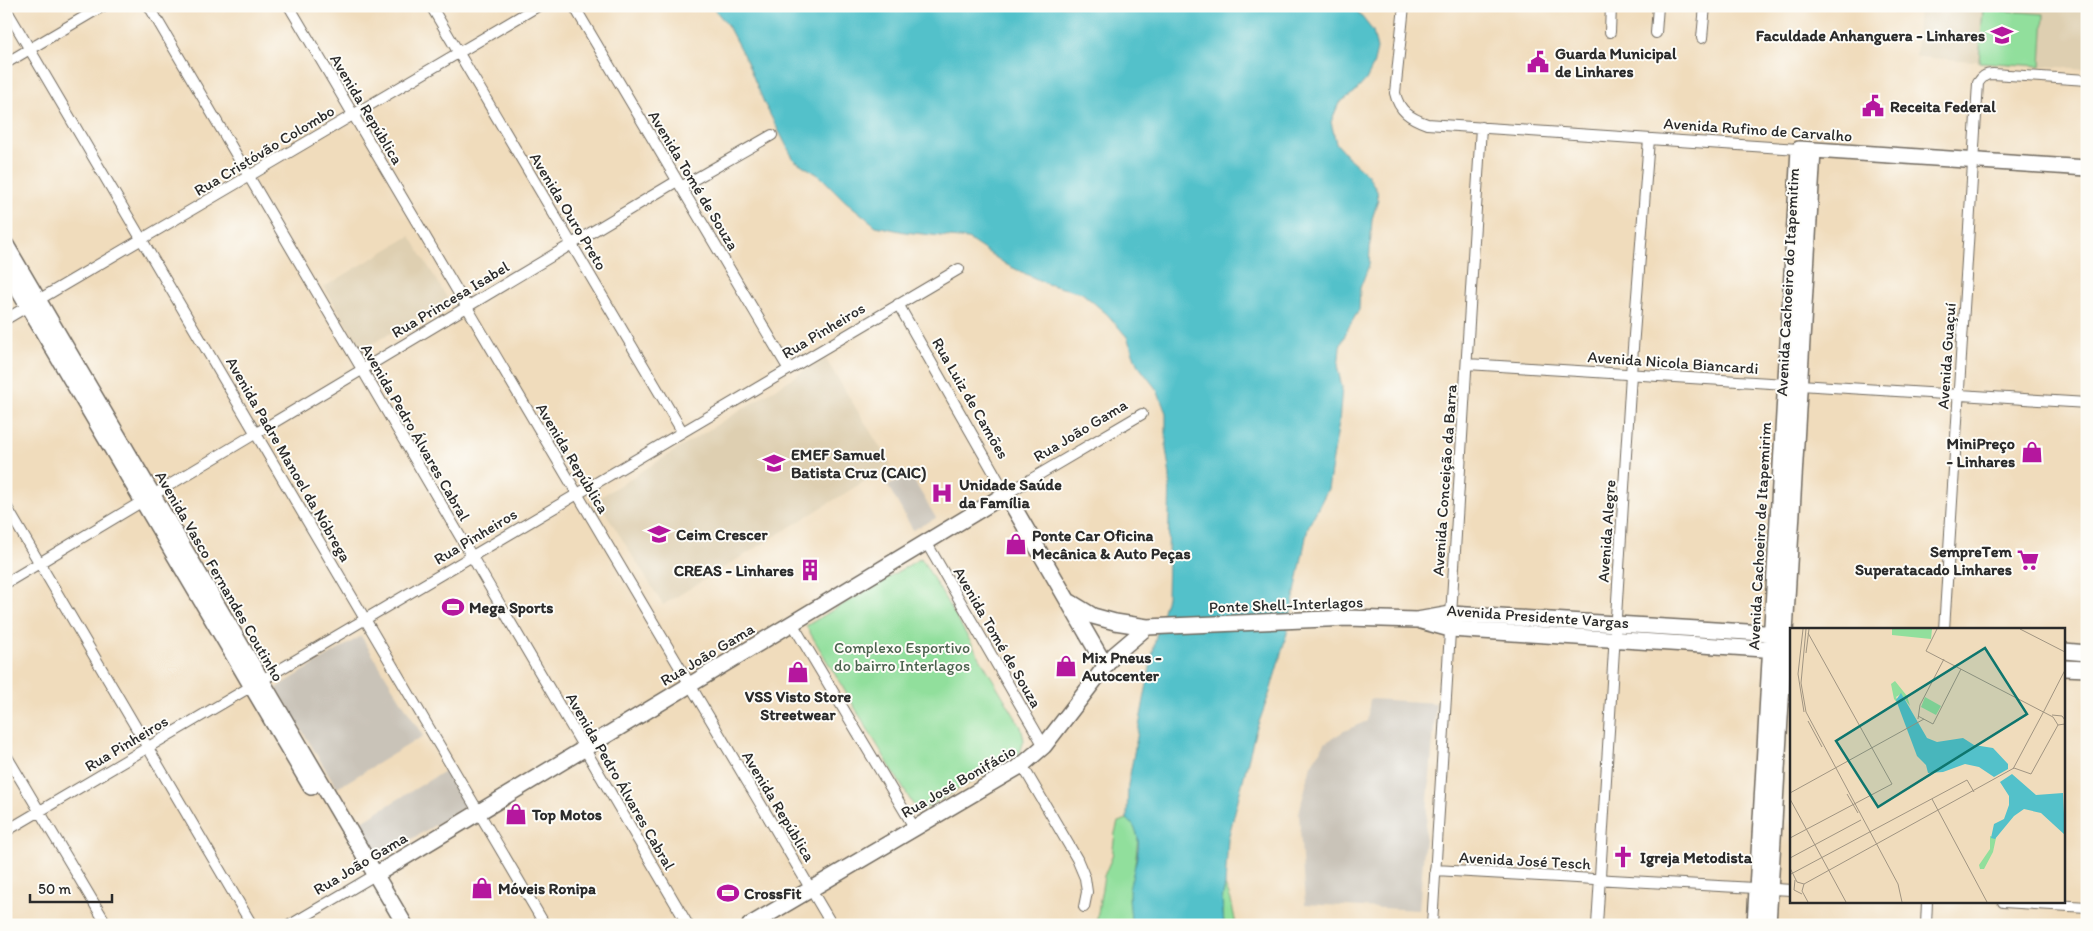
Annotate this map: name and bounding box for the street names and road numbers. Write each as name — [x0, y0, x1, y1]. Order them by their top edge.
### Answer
street label: Avenida República — [326, 51, 407, 169]
street label: Rua Cristóvão Colombo — [191, 101, 338, 200]
street label: Avenida Tomé de Souza — [644, 107, 743, 254]
street label: Avenida Rufino de Carvalho — [1663, 113, 1853, 146]
street label: Avenida Ouro Preto — [526, 149, 611, 274]
street label: Avenida Cachoeiro do Itapemitim — [1772, 167, 1803, 397]
street label: Rua Princesa Isabel — [388, 257, 513, 342]
street label: Rua Pinheiros — [778, 298, 868, 363]
street label: Avenida Guaçuí — [1933, 302, 1960, 410]
street label: Rua Luiz de Camões — [928, 334, 1013, 462]
street label: Avenida Pedro Álvares Cabral — [357, 340, 474, 525]
street label: Avenida Nicola Biancardi — [1587, 347, 1759, 378]
street label: Avenida Padre Manoel da Nóbrega — [222, 353, 355, 565]
street label: Avenida Conceição da Barra — [1428, 383, 1461, 576]
street label: Rua João Gama — [1030, 395, 1131, 466]
street label: Avenida República — [532, 400, 613, 518]
street label: Avenida Cachoeiro de Itapemirim — [1744, 421, 1775, 650]
street label: Avenida Vasco Fernandes Coutinho — [151, 468, 288, 685]
street label: Avenida Alegre — [1593, 479, 1620, 583]
street label: Rua Pinheiros — [430, 504, 520, 569]
street label: Avenida Tomé de Souza — [949, 563, 1046, 711]
street label: Ponte Shell-Interlagos — [1209, 592, 1363, 617]
street label: Avenida Presidente Vargas — [1446, 601, 1630, 632]
street label: Rua João Gama — [657, 619, 758, 690]
street label: Avenida Pedro Álvares Cabral — [562, 689, 679, 874]
street label: Rua Pinheiros — [81, 711, 171, 776]
street label: Rua José Bonifácio — [898, 741, 1019, 822]
street label: Avenida República — [738, 748, 819, 866]
street label: Rua João Gama — [310, 828, 411, 899]
street label: Avenida José Tesch — [1458, 848, 1592, 873]

